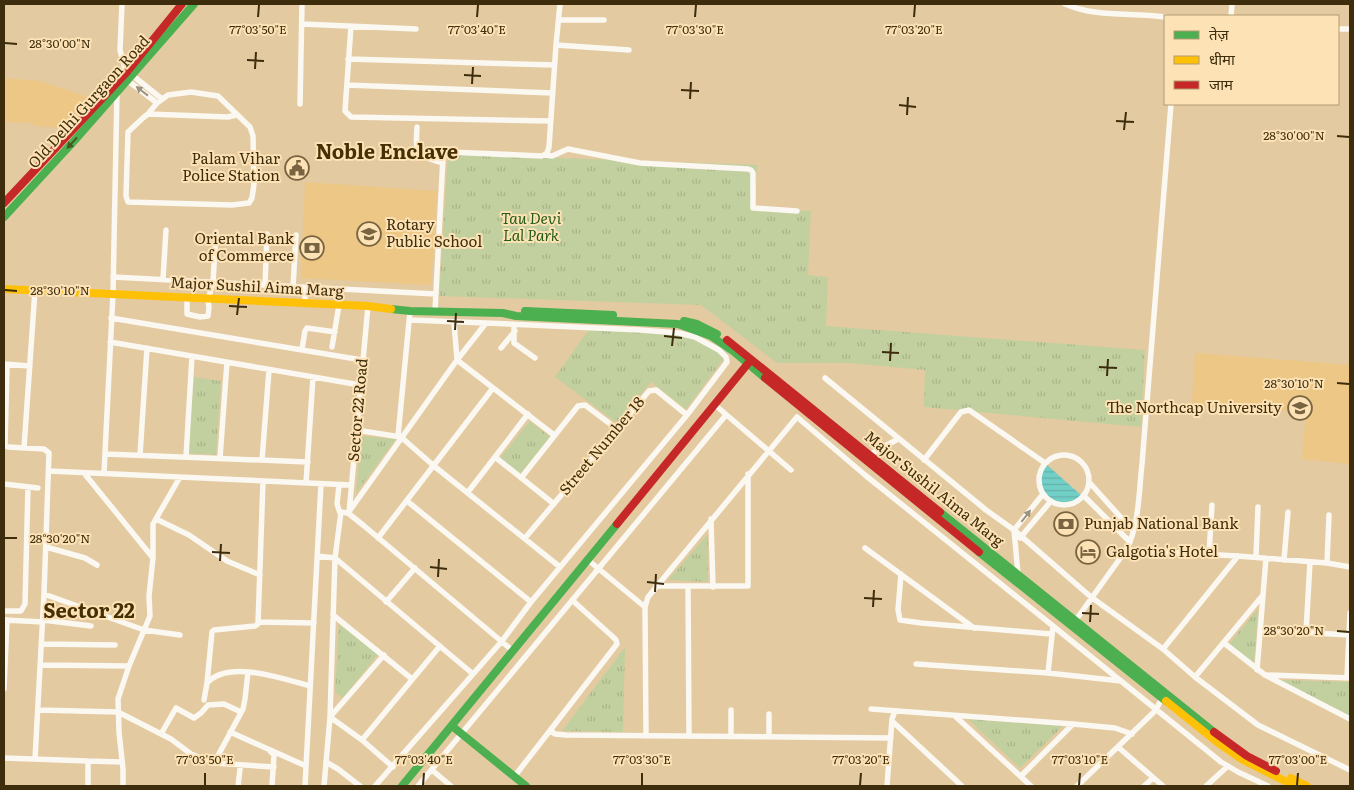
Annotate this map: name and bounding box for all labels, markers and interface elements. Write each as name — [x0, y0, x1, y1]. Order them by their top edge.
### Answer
legend — [1164, 15, 1339, 105]
text: 77°03'50"E — [229, 20, 287, 38]
text: 77°03'40"E — [448, 20, 506, 38]
text: 77°03'30"E — [666, 20, 724, 38]
text: 77°03'20"E — [885, 20, 943, 38]
text: तेज़ — [1209, 22, 1230, 45]
street label: Old Delhi Gurgaon Road — [22, 29, 154, 173]
text: 28°30'00"N — [29, 34, 91, 52]
text: धीमा — [1209, 47, 1236, 70]
text: जाम — [1209, 72, 1234, 95]
one-way arrow — [136, 86, 149, 97]
text: 28°30'00"N — [1263, 126, 1325, 144]
district label: Noble Enclave — [316, 135, 458, 165]
one-way arrow — [66, 136, 78, 148]
place label: Palam Vihar Police Station — [182, 146, 280, 186]
public building icon: Palam Vihar Police Station — [284, 155, 310, 181]
park label: Tau Devi Lal Park — [501, 206, 562, 246]
place label: Rotary Public School — [386, 212, 482, 252]
school or university icon: Rotary Public School — [356, 221, 382, 247]
place label: Oriental Bank of Commerce — [194, 226, 295, 266]
bank icon: Oriental Bank of Commerce — [299, 235, 325, 261]
street label: Major Sushil Aima Marg — [170, 269, 345, 302]
text: 28°30'10"N — [30, 281, 90, 299]
street label: Sector 22 Road — [341, 357, 372, 462]
text: 28°30'10"N — [1264, 374, 1324, 392]
street label: Street Number 18 — [553, 391, 649, 499]
place label: The Northcap University — [1106, 395, 1282, 418]
school or university icon: The Northcap University — [1287, 395, 1313, 421]
street label: Major Sushil Aima Marg — [860, 424, 1010, 552]
one-way arrow — [1020, 509, 1031, 522]
bank icon: Punjab National Bank — [1053, 511, 1079, 537]
place label: Punjab National Bank — [1084, 511, 1239, 534]
text: 28°30'20"N — [30, 529, 90, 547]
hotel icon: Galgotia's Hotel — [1075, 539, 1101, 565]
place label: Galgotia's Hotel — [1106, 539, 1218, 562]
district label: Sector 22 — [43, 594, 135, 624]
text: 28°30'20"N — [1264, 621, 1324, 639]
text: 77°03'50"E — [176, 750, 234, 768]
text: 77°03'40"E — [395, 750, 453, 768]
text: 77°03'30"E — [613, 750, 671, 768]
text: 77°03'20"E — [832, 750, 890, 768]
text: 77°03'10"E — [1052, 750, 1108, 768]
text: 77°03'00"E — [1269, 750, 1328, 768]

